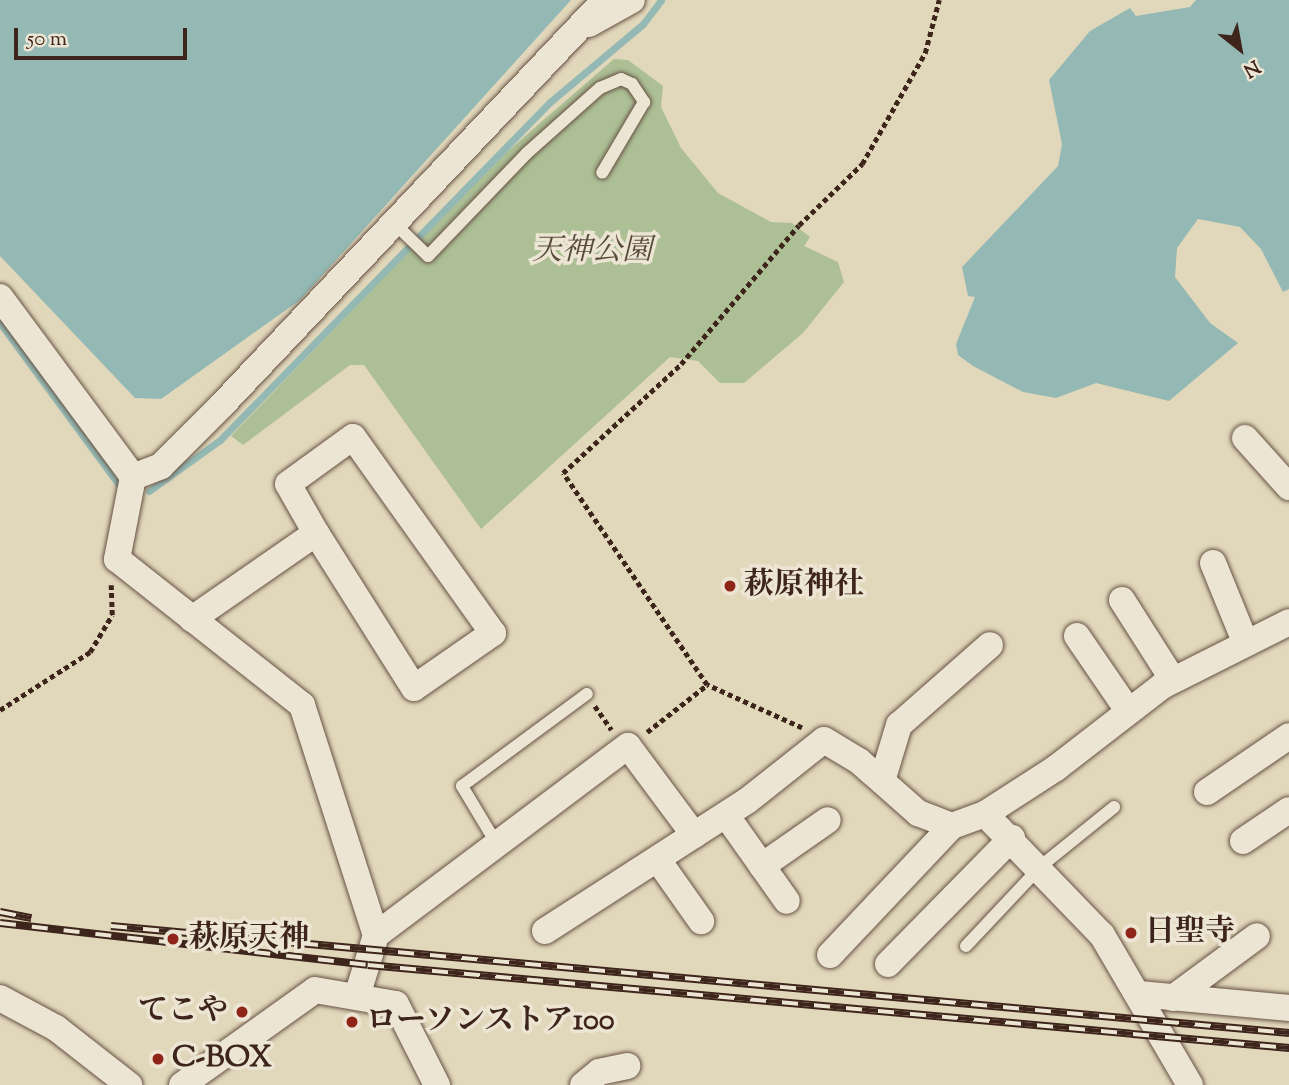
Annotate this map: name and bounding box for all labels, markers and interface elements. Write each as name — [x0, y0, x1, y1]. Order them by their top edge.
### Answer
scale bar — [18, 14, 191, 58]
north arrow — [1205, 14, 1275, 84]
text: 50 m — [27, 25, 67, 55]
text: N — [1238, 52, 1265, 83]
park label: 天神公園 — [532, 234, 652, 270]
place label: 萩原神社 — [744, 568, 864, 604]
marker: 萩原神社 — [722, 578, 738, 594]
place label: 日聖寺 — [1145, 915, 1235, 951]
place label: 萩原天神 — [189, 921, 309, 957]
marker: 日聖寺 — [1123, 925, 1139, 941]
marker: 萩原天神 — [163, 929, 183, 949]
place label: てこや — [138, 994, 228, 1030]
marker: てこや — [234, 1004, 250, 1020]
place label: ローソンストア100 — [366, 1004, 618, 1040]
marker: ローソンストア100 — [344, 1014, 360, 1030]
place label: C-BOX — [172, 1041, 272, 1077]
marker: C-BOX — [150, 1051, 166, 1067]

